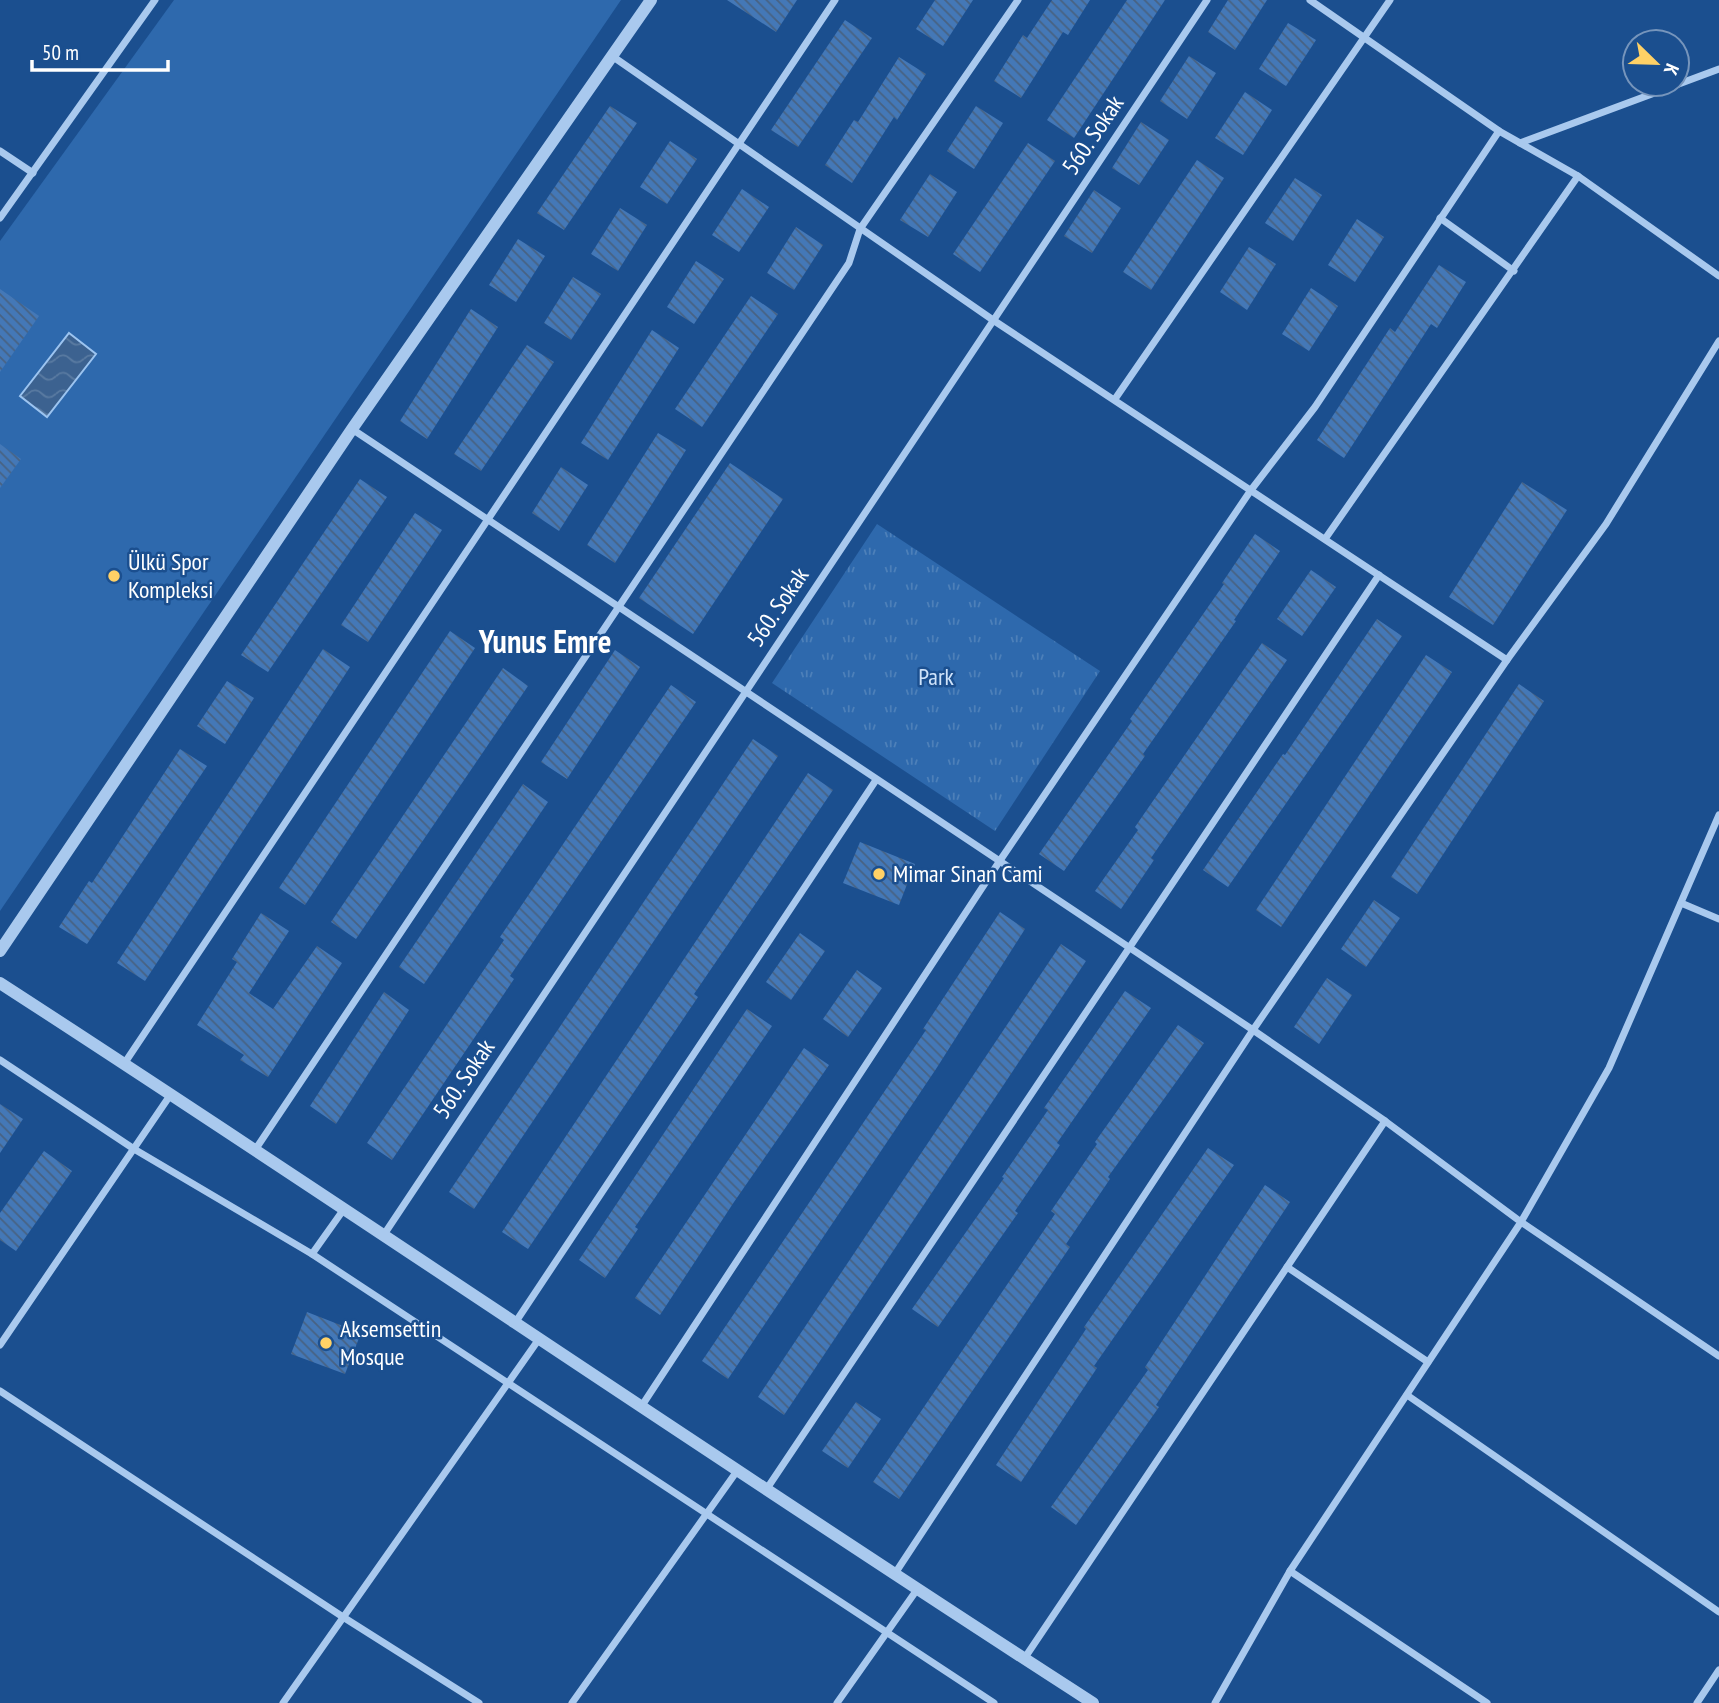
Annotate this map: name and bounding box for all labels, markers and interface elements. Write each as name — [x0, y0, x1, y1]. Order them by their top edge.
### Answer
scale bar — [32, 28, 168, 72]
north arrow — [1621, 28, 1691, 98]
text: 50 m — [42, 39, 79, 66]
text: K — [1659, 60, 1685, 79]
street label: 560. Sokak — [1055, 89, 1131, 180]
place label: Ülkü Spor Kompleksi — [128, 546, 213, 605]
street label: 560. Sokak — [740, 561, 816, 652]
marker: Ülkü Spor Kompleksi — [106, 568, 122, 584]
district label: Yunus Emre — [478, 620, 611, 662]
park label: Park — [918, 661, 955, 692]
place label: Mimar Sinan Cami — [893, 858, 1043, 889]
marker: Mimar Sinan Cami — [871, 866, 887, 882]
street label: 560. Sokak — [426, 1033, 502, 1124]
place label: Aksemsettin Mosque — [340, 1313, 441, 1372]
marker: Aksemsettin Mosque — [318, 1335, 334, 1351]

